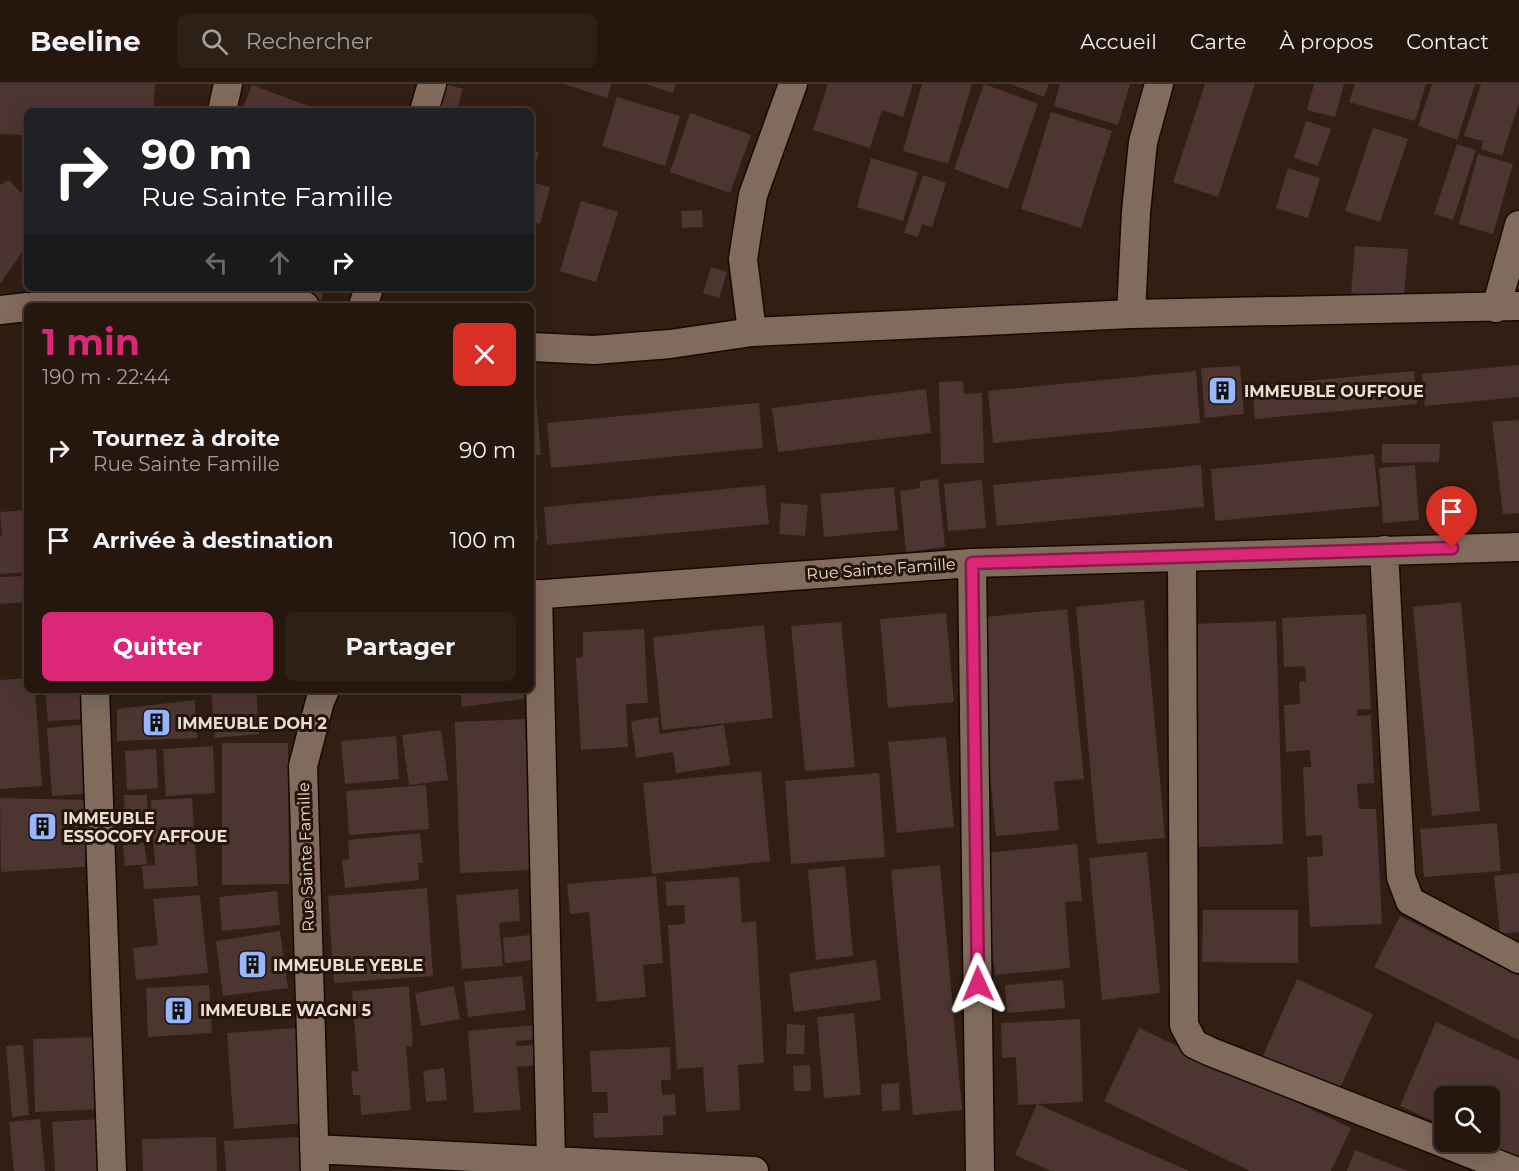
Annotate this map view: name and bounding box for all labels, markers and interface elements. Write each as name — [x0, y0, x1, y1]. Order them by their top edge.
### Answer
search box — [177, 14, 597, 68]
text: Beeline — [30, 24, 141, 58]
icon: search — [198, 25, 231, 58]
text: Rechercher — [246, 28, 373, 55]
text: Accueil — [1080, 29, 1157, 54]
text: Carte — [1190, 29, 1246, 54]
text: À propos — [1279, 29, 1373, 54]
text: Contact — [1406, 29, 1489, 54]
text: 90 m — [141, 128, 252, 180]
icon: right — [42, 132, 120, 210]
text: Rue Sainte Famille — [141, 180, 393, 213]
icon: left — [200, 246, 233, 279]
icon: ahead — [263, 246, 296, 279]
icon: right — [326, 246, 359, 279]
text: 1 min — [42, 320, 140, 364]
button: close — [453, 323, 516, 386]
text: 190 m · 22:44 — [42, 365, 170, 389]
building icon: IMMEUBLE OUFFOUE — [1207, 375, 1239, 407]
place label: IMMEUBLE OUFFOUE — [1244, 382, 1424, 401]
text: Tournez à droite — [93, 425, 280, 452]
icon: right — [42, 434, 75, 467]
text: 90 m — [459, 437, 516, 464]
text: Rue Sainte Famille — [93, 452, 280, 476]
pin — [1426, 486, 1477, 548]
icon: arrive — [1435, 495, 1468, 528]
icon: arrive — [42, 524, 75, 557]
text: Arrivée à destination — [93, 527, 333, 554]
text: 100 m — [450, 527, 516, 554]
street label: Rue Sainte Famille — [806, 554, 956, 584]
button: Quitter — [42, 612, 273, 681]
button: Partager — [285, 612, 516, 681]
building icon: IMMEUBLE DOH 2 — [140, 707, 172, 739]
place label: IMMEUBLE DOH 2 — [177, 714, 327, 733]
street label: Rue Sainte Famille — [294, 782, 318, 932]
place label: IMMEUBLE ESSOCOFY AFFOUE — [63, 809, 227, 846]
building icon: IMMEUBLE ESSOCOFY AFFOUE — [26, 811, 58, 843]
building icon: IMMEUBLE YEBLE — [236, 949, 268, 981]
position arrow — [946, 952, 1010, 1016]
place label: IMMEUBLE YEBLE — [273, 956, 423, 975]
building icon: IMMEUBLE WAGNI 5 — [163, 994, 195, 1026]
place label: IMMEUBLE WAGNI 5 — [200, 1001, 371, 1020]
map controls — [1434, 1086, 1500, 1152]
button: search — [1434, 1086, 1500, 1152]

